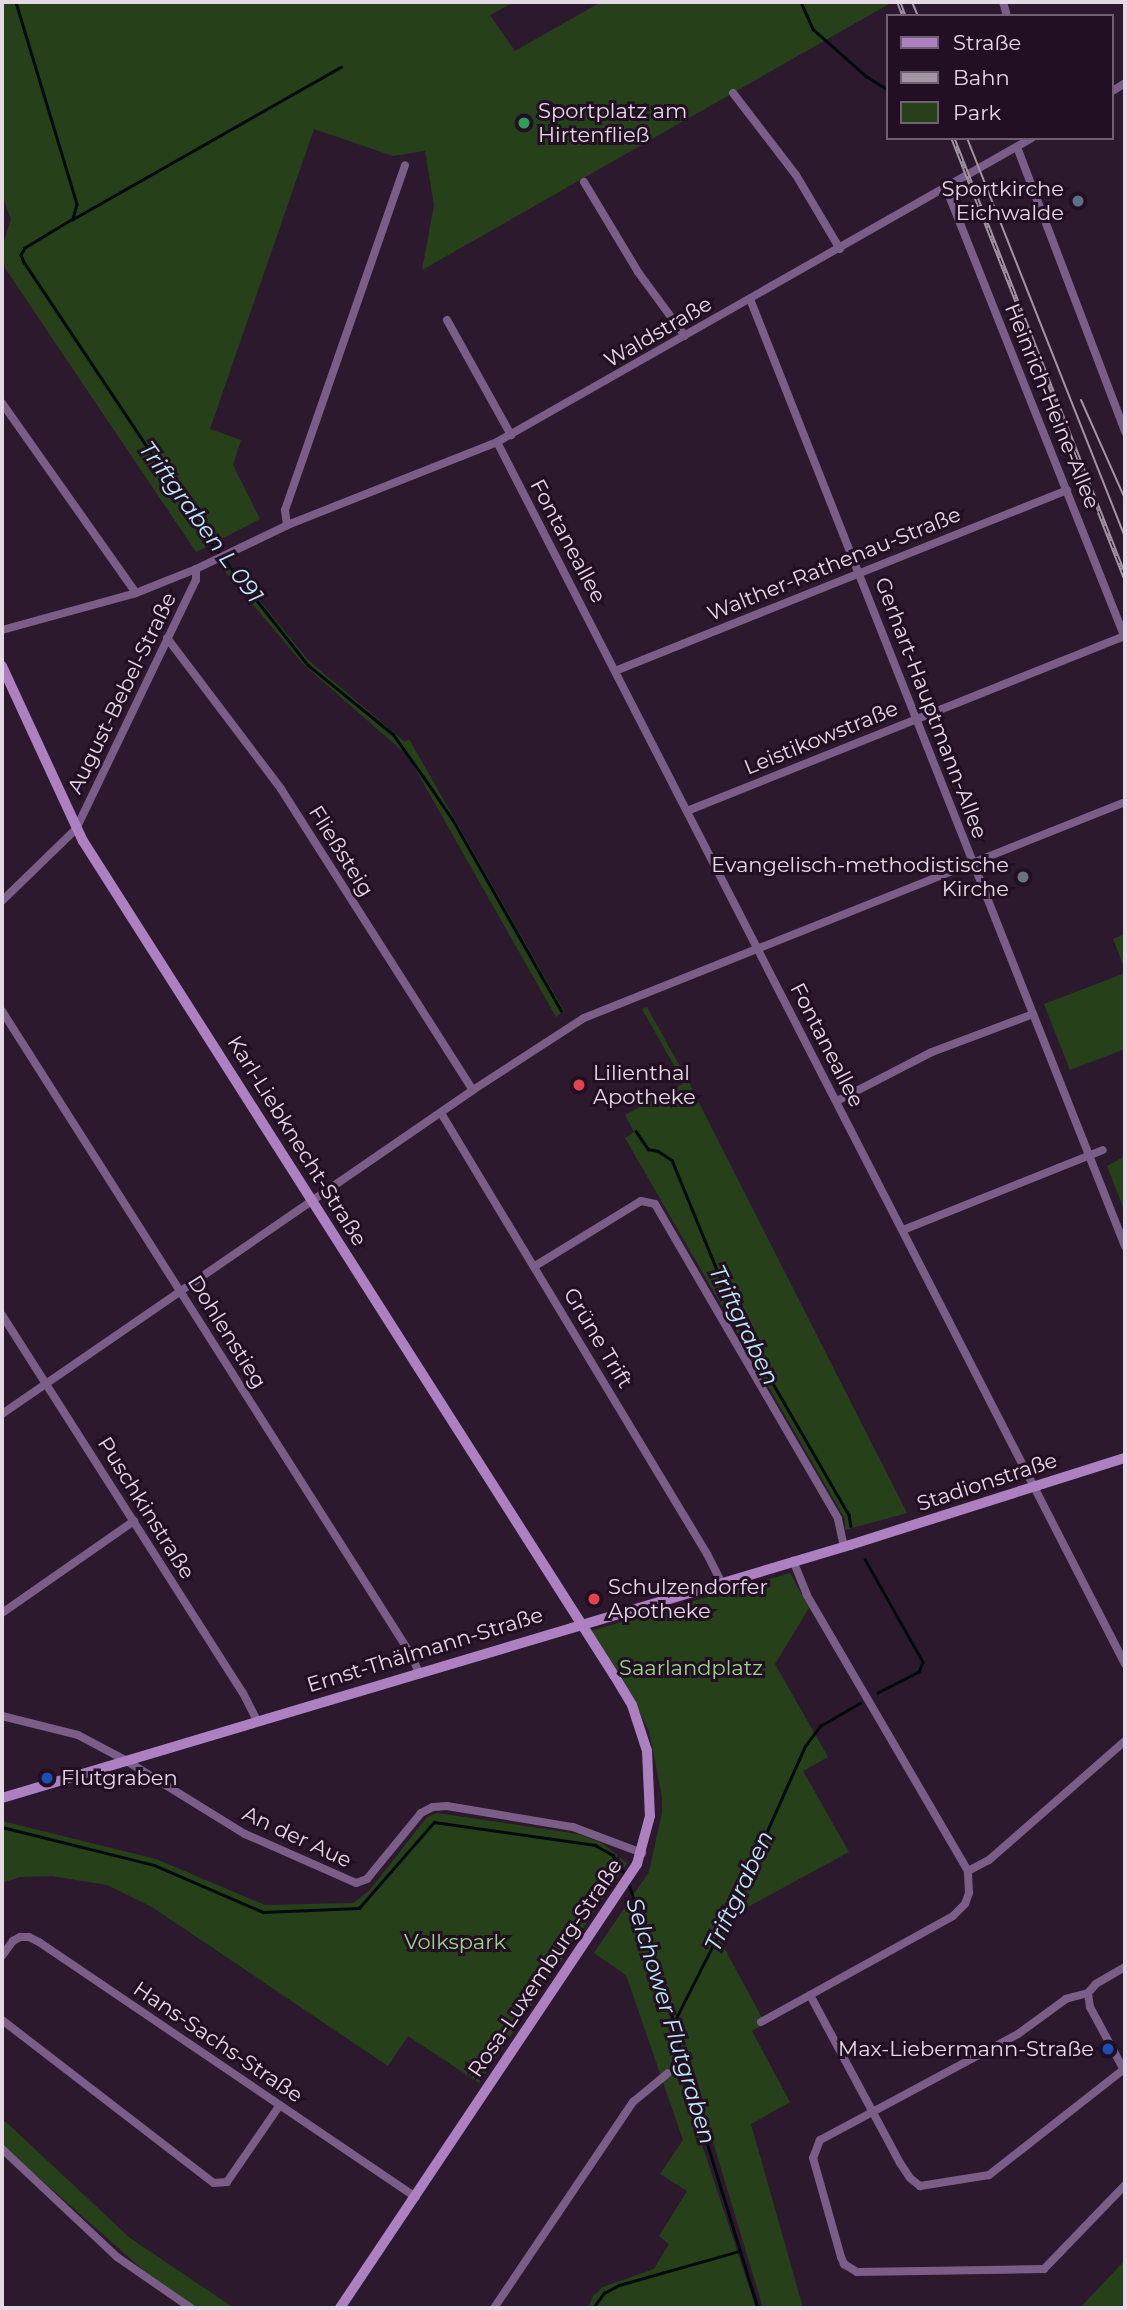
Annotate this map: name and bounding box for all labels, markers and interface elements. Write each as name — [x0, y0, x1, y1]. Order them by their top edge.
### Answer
legend — [886, 14, 1113, 140]
text: Straße — [953, 30, 1021, 55]
text: Bahn — [953, 65, 1010, 90]
place label: Sportplatz am Hirtenfließ — [538, 98, 687, 148]
text: Park — [953, 100, 1001, 125]
marker: Sportplatz am Hirtenfließ — [516, 115, 532, 131]
place label: Sportkirche Eichwalde — [942, 176, 1064, 226]
marker: Sportkirche Eichwalde — [1070, 193, 1086, 209]
street label: Waldstraße — [600, 291, 716, 373]
street label: Heinrich-Heine-Allee — [999, 300, 1105, 512]
water label: Triftgraben L 091 — [133, 436, 269, 608]
street label: Fontaneallee — [525, 475, 611, 607]
street label: Walther-Rathenau-Straße — [704, 502, 964, 626]
street label: Gerhart-Hauptmann-Allee — [869, 574, 993, 842]
street label: August-Bebel-Straße — [62, 588, 182, 798]
street label: Leistikowstraße — [740, 696, 902, 780]
street label: Fließsteig — [303, 801, 379, 901]
place label: Evangelisch-methodistische Kirche — [711, 852, 1009, 902]
marker: Evangelisch-methodistische Kirche — [1015, 869, 1031, 885]
street label: Fontaneallee — [785, 979, 869, 1111]
street label: Karl-Liebknecht-Straße — [222, 1031, 372, 1251]
place label: Lilienthal Apotheke — [593, 1060, 696, 1110]
marker: Lilienthal Apotheke — [571, 1077, 587, 1093]
water label: Triftgraben — [703, 1260, 785, 1390]
street label: Dohlenstieg — [182, 1271, 272, 1393]
street label: Grüne Trift — [558, 1283, 638, 1393]
street label: Puschkinstraße — [92, 1432, 200, 1584]
street label: Stadionstraße — [914, 1447, 1060, 1517]
place label: Schulzendorfer Apotheke — [608, 1574, 768, 1624]
marker: Schulzendorfer Apotheke — [586, 1591, 602, 1607]
street label: Ernst-Thälmann-Straße — [304, 1602, 546, 1698]
park label: Saarlandplatz — [619, 1655, 763, 1681]
place label: Flutgraben — [61, 1765, 178, 1791]
marker: Flutgraben — [39, 1770, 55, 1786]
street label: An der Aue — [239, 1801, 355, 1873]
water label: Triftgraben — [699, 1826, 779, 1956]
street label: Rosa-Luxemburg-Straße — [462, 1854, 628, 2082]
water label: Selchower Flutgraben — [620, 1895, 722, 2147]
park label: Volkspark — [404, 1929, 506, 1955]
street label: Hans-Sachs-Straße — [129, 1976, 307, 2108]
place label: Max-Liebermann-Straße — [838, 2036, 1094, 2062]
marker: Max-Liebermann-Straße — [1100, 2041, 1116, 2057]

